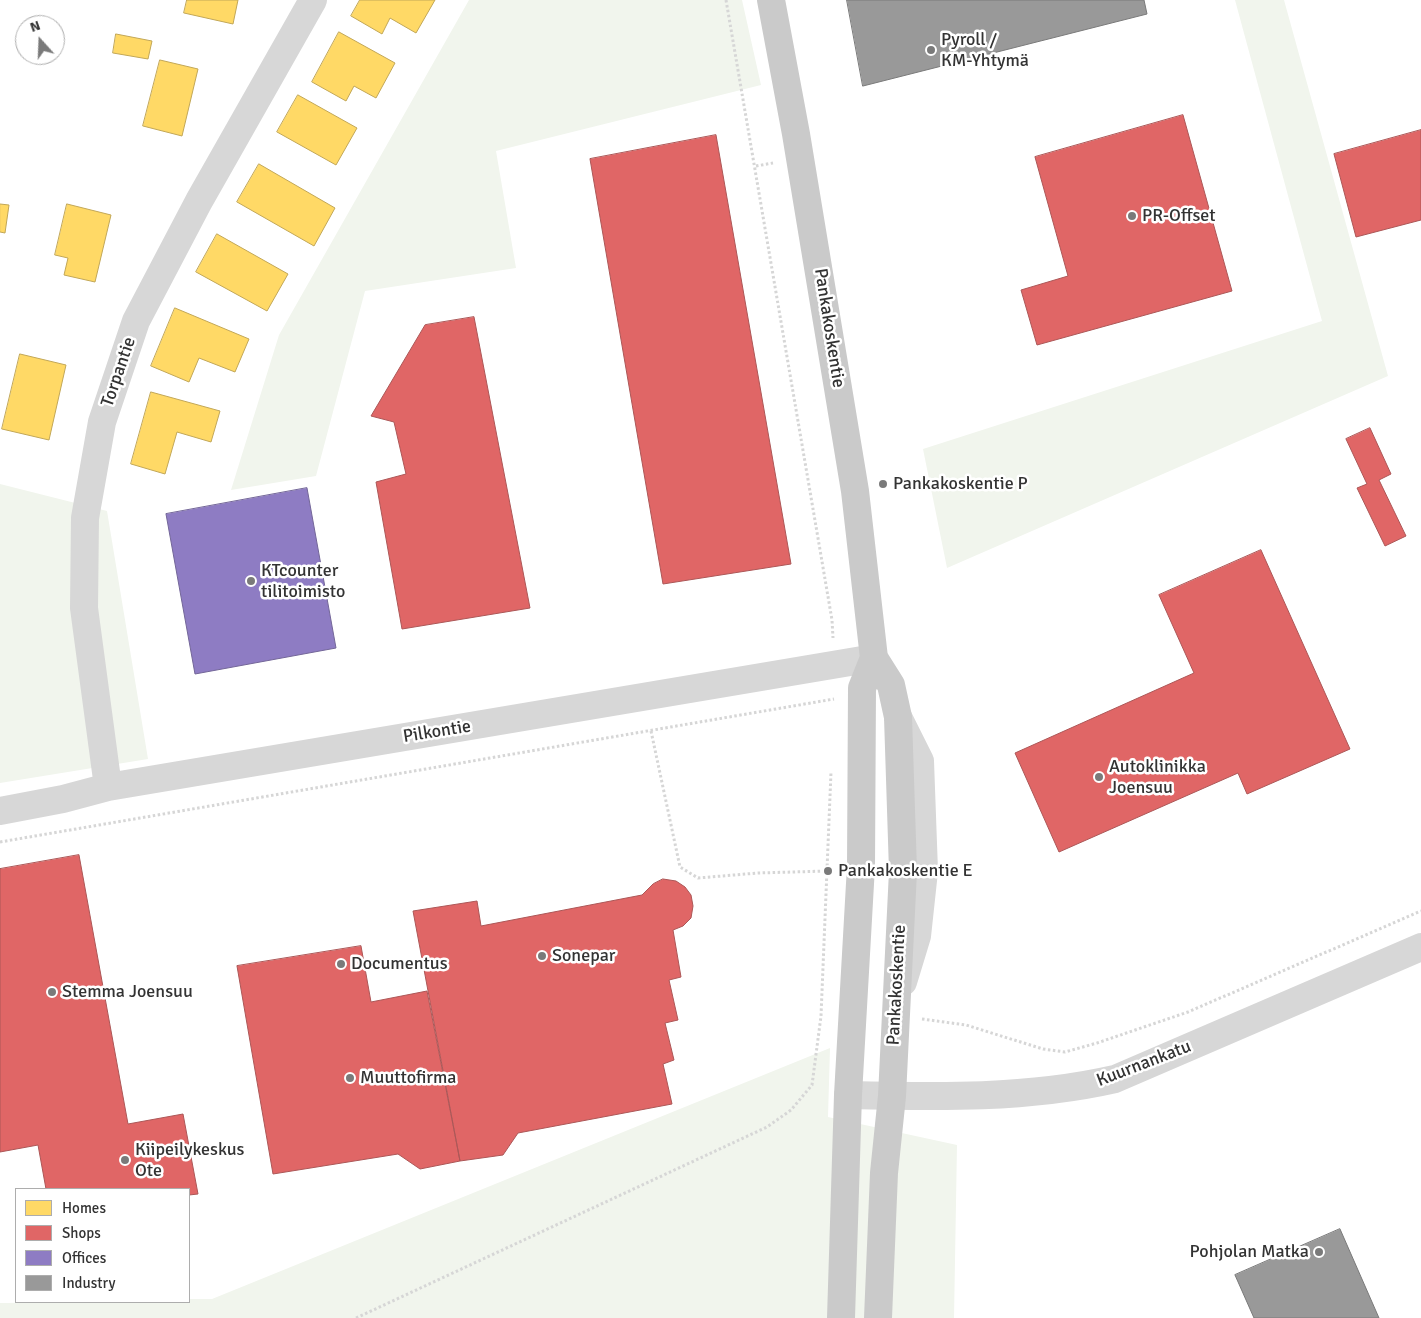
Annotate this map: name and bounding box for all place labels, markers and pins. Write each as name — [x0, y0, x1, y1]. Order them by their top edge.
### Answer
place label: Pyroll / KM-Yhtymä — [941, 29, 1029, 72]
marker: Pyroll / KM-Yhtymä — [925, 44, 937, 56]
place label: PR-Offset — [1142, 205, 1216, 227]
marker: PR-Offset — [1126, 210, 1138, 222]
place label: Pankakoskentie P — [893, 473, 1028, 495]
marker: Pankakoskentie P — [877, 478, 889, 490]
place label: KTcounter tilitoimisto — [261, 560, 345, 602]
marker: KTcounter tilitoimisto — [245, 575, 257, 587]
place label: Autoklinikka Joensuu — [1109, 756, 1206, 799]
marker: Autoklinikka Joensuu — [1093, 771, 1105, 783]
place label: Pankakoskentie E — [838, 860, 973, 882]
marker: Pankakoskentie E — [822, 865, 834, 877]
place label: Sonepar — [552, 945, 615, 967]
marker: Sonepar — [536, 950, 548, 962]
place label: Documentus — [351, 953, 448, 975]
marker: Documentus — [335, 958, 347, 970]
place label: Stemma Joensuu — [62, 981, 193, 1003]
marker: Stemma Joensuu — [46, 986, 58, 998]
place label: Muuttofirma — [360, 1067, 456, 1089]
marker: Muuttofirma — [344, 1072, 356, 1084]
place label: Kiipeilykeskus Ote — [135, 1139, 244, 1182]
marker: Kiipeilykeskus Ote — [119, 1154, 131, 1166]
place label: Pohjolan Matka — [1190, 1241, 1309, 1263]
marker: Pohjolan Matka — [1313, 1246, 1325, 1258]

